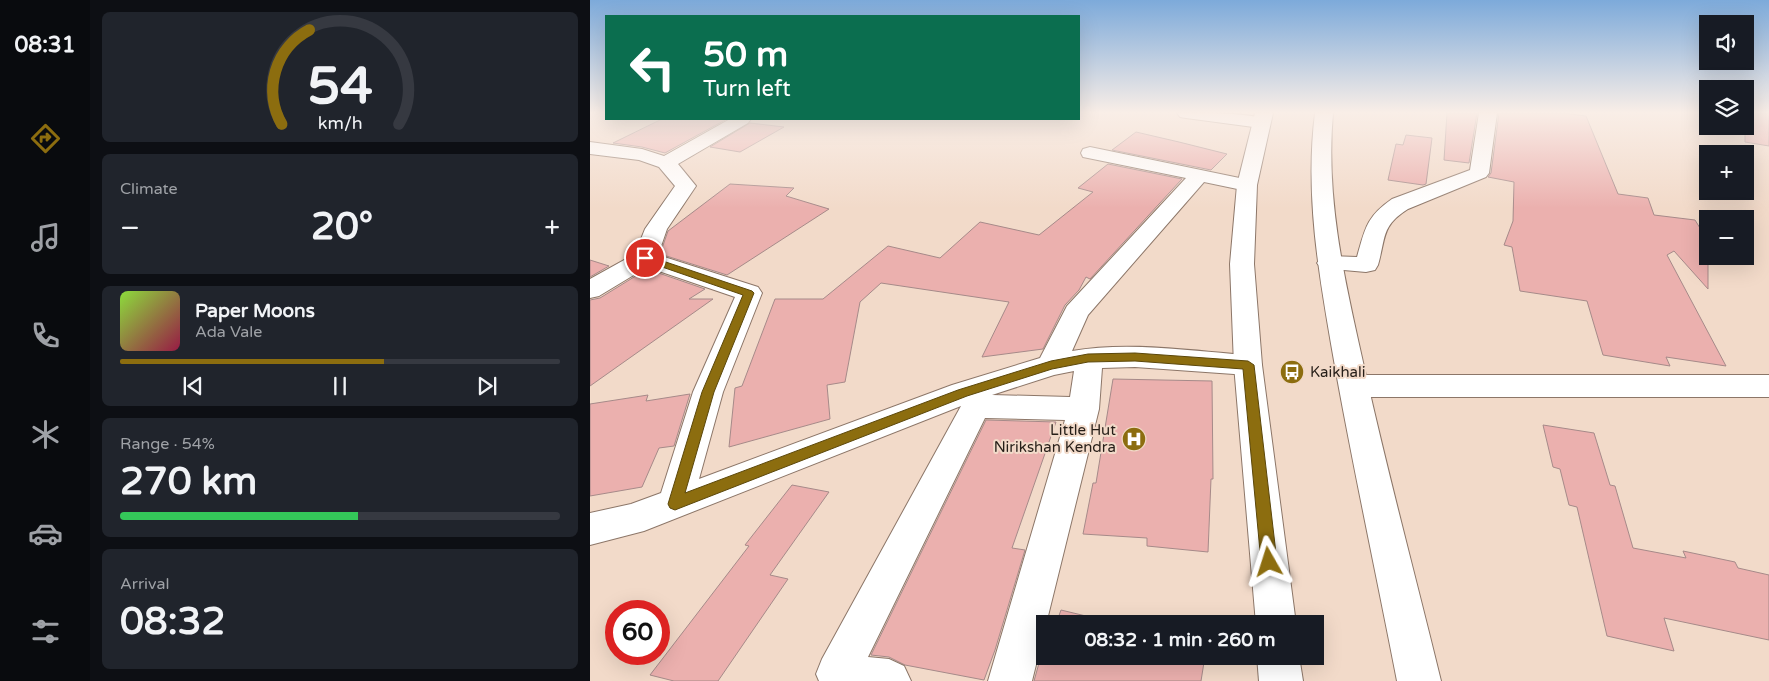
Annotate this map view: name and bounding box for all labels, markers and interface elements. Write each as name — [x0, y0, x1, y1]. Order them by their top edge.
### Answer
map controls — [1699, 15, 1754, 265]
button: sound — [1699, 15, 1754, 70]
text: 08:31 — [15, 32, 75, 58]
text: 50 m — [703, 34, 788, 76]
icon: left — [620, 35, 685, 100]
text: 54 — [307, 55, 373, 118]
text: Turn left — [703, 76, 791, 102]
button: layers — [1699, 80, 1754, 135]
text: km/h — [318, 113, 362, 134]
icon: directions — [28, 121, 63, 156]
button: + — [1699, 145, 1754, 200]
text: Climate — [120, 179, 178, 199]
text: 20° — [311, 204, 373, 250]
button: − — [1699, 210, 1754, 265]
text: − — [120, 211, 140, 245]
text: + — [544, 211, 560, 245]
icon: music — [28, 220, 63, 255]
pin — [624, 237, 666, 279]
icon: arrive — [631, 244, 659, 272]
text: Paper Moons — [195, 300, 315, 322]
icon: phone — [28, 318, 63, 353]
text: Ada Vale — [195, 322, 262, 342]
bus stop icon: Kaikhali — [1279, 359, 1305, 385]
place label: Kaikhali — [1310, 363, 1365, 381]
icon: previous — [179, 372, 207, 400]
icon: pause — [326, 372, 354, 400]
icon: next — [473, 372, 501, 400]
icon: climate — [28, 417, 63, 452]
place label: Little Hut Nirikshan Kendra — [994, 421, 1116, 456]
hospital icon: Little Hut Nirikshan Kendra — [1121, 426, 1147, 452]
text: Range · 54% — [120, 434, 215, 454]
text: 270 km — [120, 459, 257, 505]
icon: car — [28, 516, 63, 551]
position arrow — [1242, 535, 1294, 587]
text: Arrival — [120, 574, 169, 594]
text: 08:32 — [120, 599, 225, 645]
speed limit sign: 60 — [605, 600, 670, 665]
icon: filters — [28, 614, 63, 649]
text: 08:32 · 1 min · 260 m — [1084, 629, 1276, 651]

